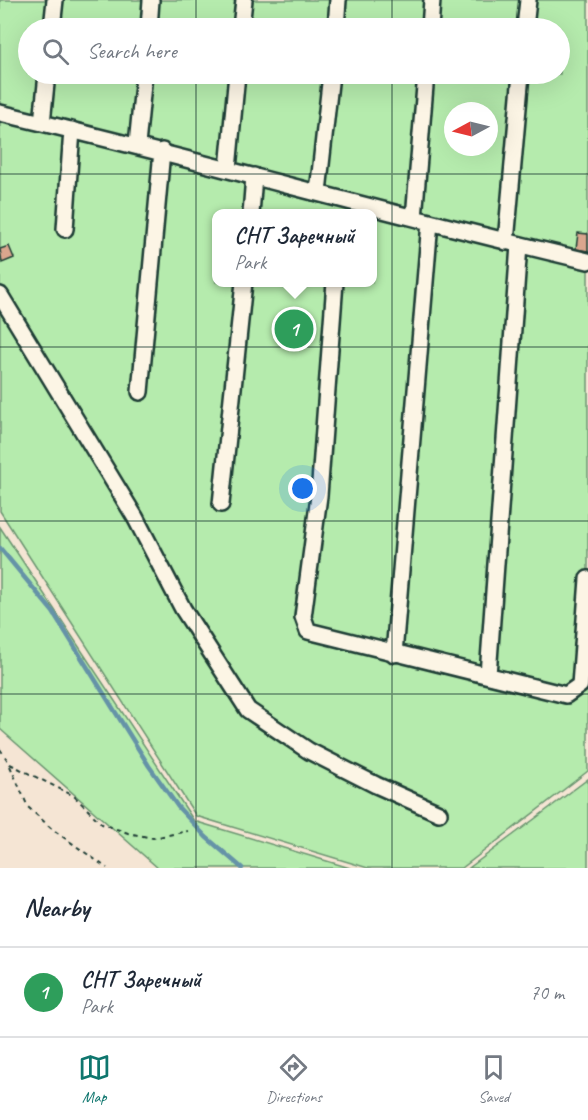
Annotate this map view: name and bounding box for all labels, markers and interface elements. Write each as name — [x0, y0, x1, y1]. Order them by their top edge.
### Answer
search box — [18, 18, 570, 84]
icon: search — [39, 35, 72, 68]
text: Search here — [87, 37, 177, 65]
north arrow — [444, 102, 498, 156]
popup — [212, 209, 377, 287]
text: СНТ Заречный — [235, 222, 355, 250]
text: Park — [235, 250, 266, 275]
pin: 1 — [274, 306, 314, 352]
your location — [288, 474, 317, 503]
text: Nearby — [24, 891, 89, 924]
text: СНТ Заречный — [81, 966, 201, 994]
text: 1 — [39, 980, 48, 1005]
text: 70 m — [530, 980, 564, 1005]
text: Park — [81, 994, 113, 1019]
tab: Map — [78, 1051, 111, 1107]
tab: Directions — [266, 1051, 322, 1107]
tab: Saved — [477, 1051, 510, 1107]

